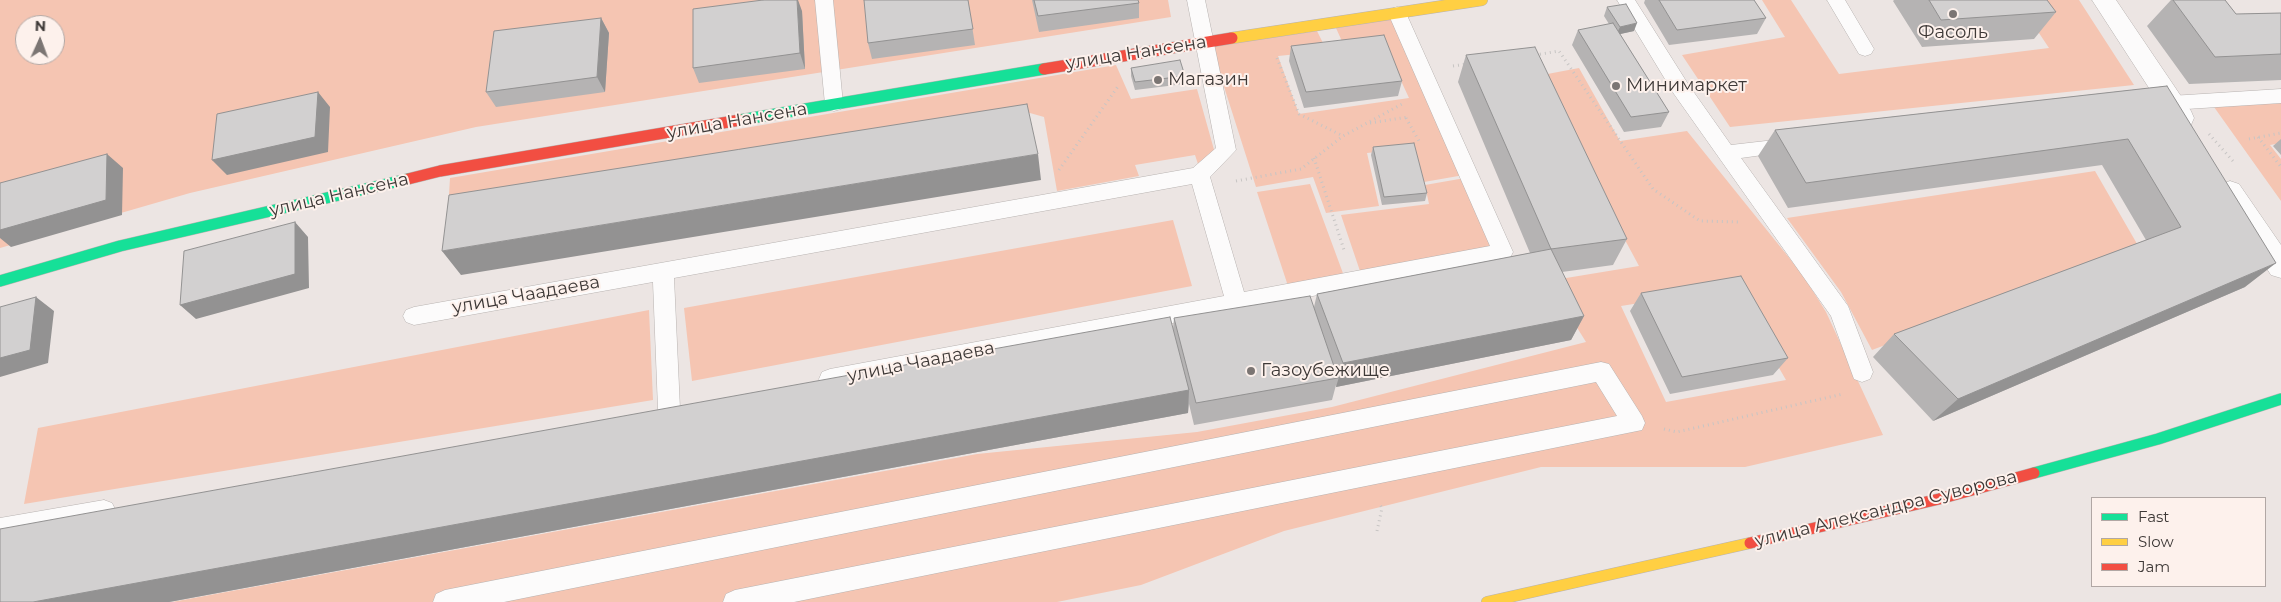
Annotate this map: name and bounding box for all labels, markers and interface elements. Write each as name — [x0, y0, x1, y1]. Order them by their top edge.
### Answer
marker: Фасоль — [1947, 8, 1959, 20]
north arrow — [15, 15, 65, 65]
text: N — [35, 17, 46, 35]
place label: Фасоль — [1918, 22, 1988, 44]
street label: улица Нансена — [1064, 31, 1208, 75]
place label: Магазин — [1168, 69, 1249, 91]
marker: Магазин — [1152, 74, 1164, 86]
place label: Минимаркет — [1626, 75, 1747, 97]
marker: Минимаркет — [1610, 80, 1622, 92]
street label: улица Нансена — [665, 98, 809, 144]
street label: улица Нансена — [267, 168, 411, 222]
street label: улица Чаадаева — [450, 271, 602, 319]
street label: улица Чаадаева — [846, 337, 996, 387]
place label: Газоубежище — [1261, 360, 1390, 382]
marker: Газоубежище — [1245, 365, 1257, 377]
street label: улица Александра Суворова — [1753, 466, 2019, 552]
legend — [2091, 497, 2266, 587]
text: Fast — [2138, 507, 2169, 526]
text: Slow — [2138, 532, 2174, 551]
text: Jam — [2138, 557, 2170, 576]

